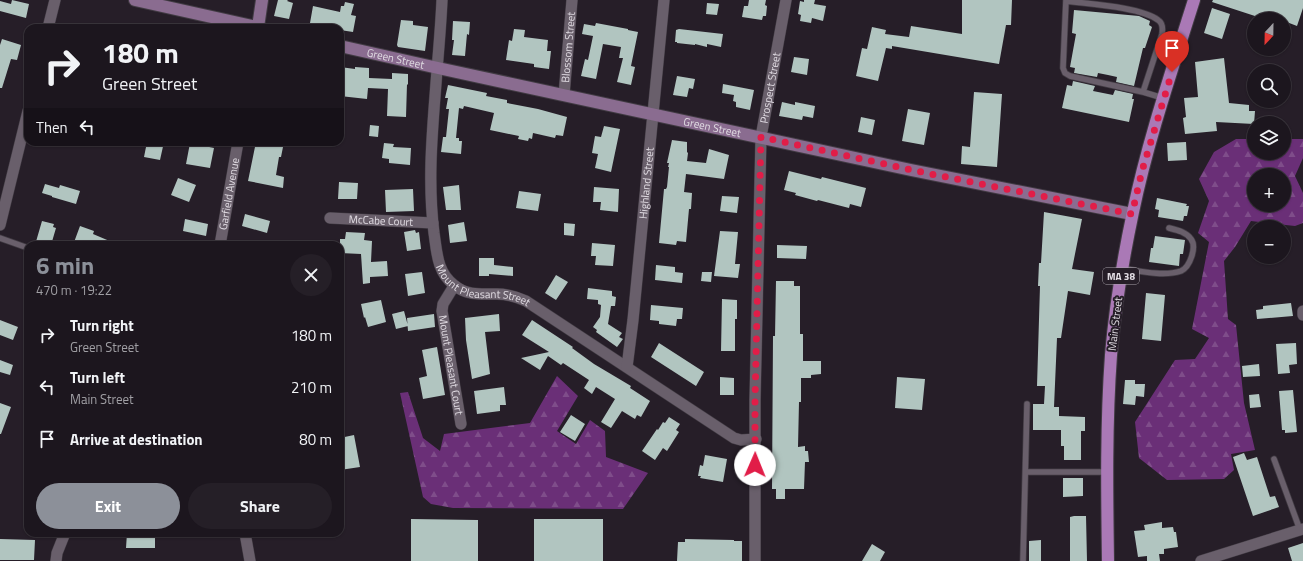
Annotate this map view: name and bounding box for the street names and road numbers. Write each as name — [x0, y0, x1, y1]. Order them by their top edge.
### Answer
street label: Blossom Street — [557, 11, 579, 83]
street label: Green Street — [365, 44, 426, 73]
street label: Prospect Street — [756, 51, 784, 125]
street label: Green Street — [682, 113, 743, 141]
street label: Highland Street — [635, 146, 658, 220]
street label: Garfield Avenue — [215, 156, 243, 231]
street label: McCabe Court — [348, 211, 414, 230]
street label: Mount Pleasant Street — [432, 262, 534, 310]
road number: MA 38 — [1103, 268, 1139, 284]
street label: Main Street — [1104, 296, 1126, 352]
street label: Mount Pleasant Court — [435, 314, 467, 416]

